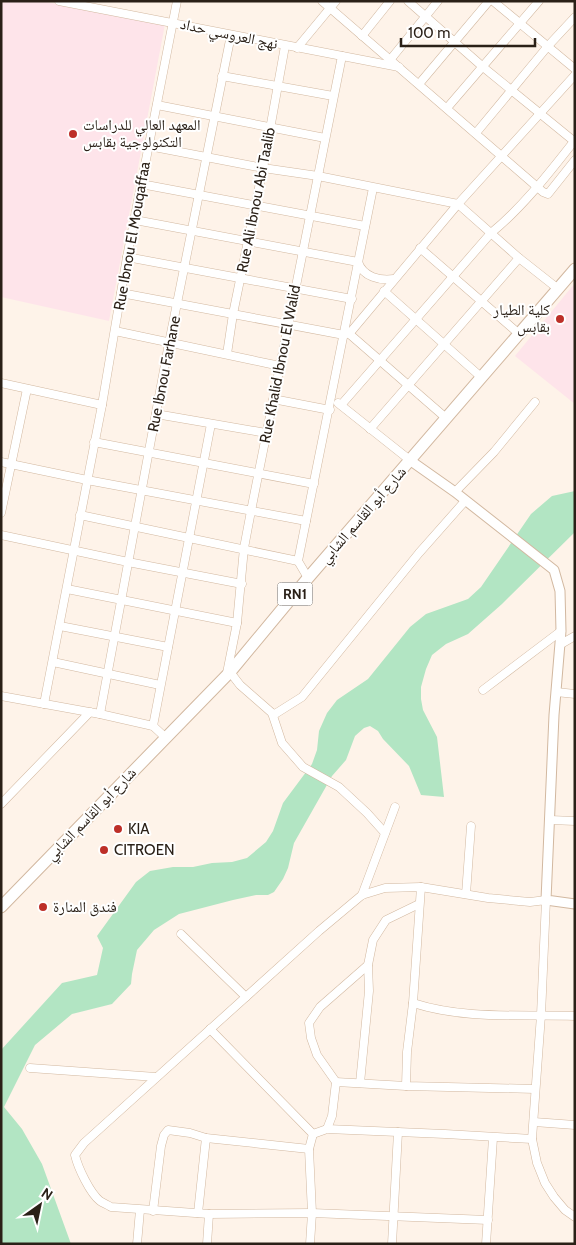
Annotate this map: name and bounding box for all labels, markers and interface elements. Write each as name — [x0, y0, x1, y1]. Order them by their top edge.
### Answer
street label: نهج العروسي حداد — [178, 15, 279, 56]
scale bar — [401, 15, 535, 47]
text: 100 m — [408, 24, 450, 42]
place label: المعهد العالي للدراسات التكنولوجية بقابس — [83, 116, 201, 152]
street label: Rue Ali Ibnou Abi Taalib — [233, 126, 279, 274]
marker: المعهد العالي للدراسات التكنولوجية بقابس — [67, 128, 79, 140]
street label: Rue Ibnou El Mouqaffaa — [110, 159, 154, 312]
street label: Rue Khalid Ibnou El Walid — [256, 283, 304, 445]
place label: كلية الطيار بقابس — [492, 301, 550, 337]
marker: كلية الطيار بقابس — [554, 313, 566, 325]
street label: Rue Ibnou Farhane — [144, 314, 184, 434]
street label: شارع أبو القاسم الشابي — [316, 463, 412, 569]
road number: RN1 — [278, 582, 312, 606]
street label: شارع أبو القاسم الشابي — [42, 764, 142, 866]
place label: KIA — [128, 820, 150, 838]
marker: KIA — [112, 823, 124, 835]
place label: CITROEN — [114, 841, 175, 859]
marker: CITROEN — [98, 844, 110, 856]
place label: فندق المنارة — [53, 898, 117, 917]
marker: فندق المنارة — [37, 901, 49, 913]
north arrow — [15, 1180, 65, 1230]
text: N — [38, 1184, 56, 1204]

